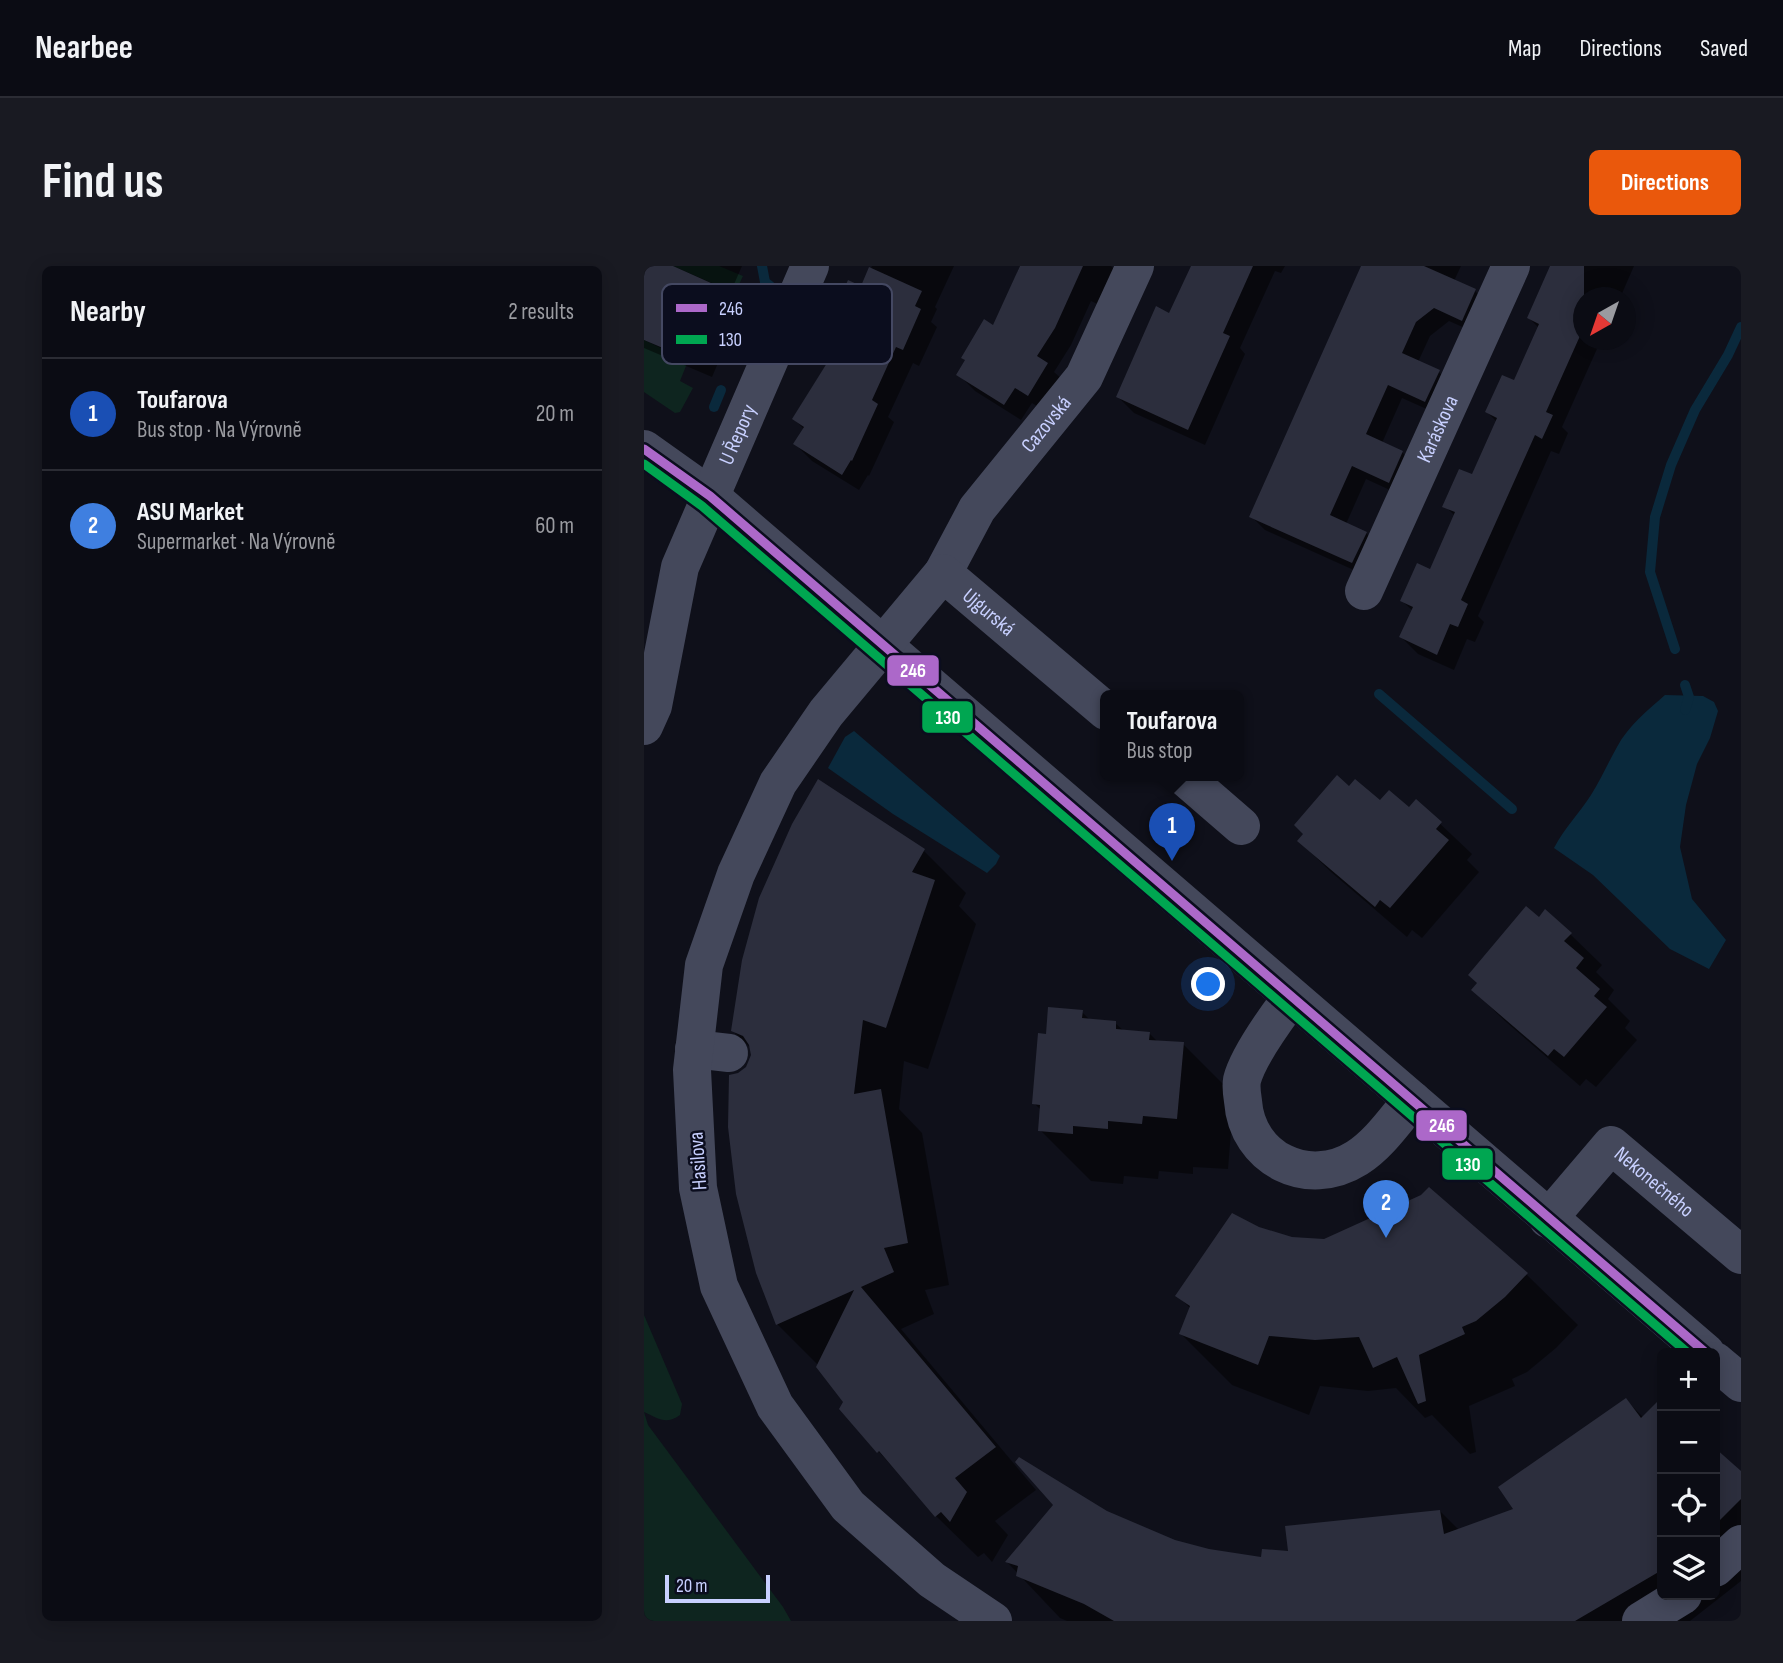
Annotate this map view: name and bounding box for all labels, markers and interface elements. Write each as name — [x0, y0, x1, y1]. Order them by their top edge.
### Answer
text: Nearbee — [35, 28, 133, 68]
text: Map — [1508, 34, 1541, 63]
text: Directions — [1579, 34, 1662, 63]
text: Saved — [1700, 34, 1748, 63]
button: Directions — [1589, 150, 1741, 215]
text: Find us — [42, 153, 164, 212]
legend — [662, 284, 892, 364]
north arrow — [1573, 287, 1636, 350]
text: Nearby — [70, 294, 146, 330]
text: 2 results — [508, 298, 574, 326]
text: 246 — [719, 298, 743, 321]
text: 130 — [719, 329, 742, 352]
text: Toufarova — [137, 385, 228, 416]
street label: Cazovská — [1016, 391, 1076, 457]
street label: Karáskova — [1411, 391, 1463, 466]
text: 1 — [88, 400, 98, 428]
text: 20 m — [536, 400, 574, 428]
street label: U Řepory — [713, 400, 761, 468]
text: Bus stop · Na Výrovně — [137, 416, 302, 444]
text: ASU Market — [137, 497, 244, 528]
text: 2 — [88, 512, 98, 540]
text: 60 m — [535, 512, 574, 540]
text: Supermarket · Na Výrovně — [137, 528, 336, 556]
street label: Ujgurská — [958, 583, 1020, 641]
line badge: 246 — [886, 654, 940, 687]
text: 246 — [900, 660, 926, 683]
popup — [1100, 690, 1244, 781]
line badge: 130 — [921, 700, 974, 734]
text: Toufarova — [1127, 706, 1217, 737]
text: 130 — [935, 707, 961, 730]
text: Bus stop — [1127, 737, 1192, 765]
pin: 1 — [1149, 803, 1195, 861]
your location — [1191, 967, 1225, 1001]
line badge: 246 — [1415, 1109, 1468, 1142]
text: 246 — [1429, 1115, 1455, 1138]
street label: Hasilova — [683, 1131, 713, 1191]
street label: Nekonečného — [1609, 1141, 1699, 1222]
line badge: 130 — [1441, 1147, 1494, 1181]
text: 130 — [1455, 1154, 1481, 1177]
pin: 2 — [1363, 1180, 1409, 1238]
map controls — [1657, 1348, 1720, 1600]
button: + — [1657, 1348, 1720, 1411]
button: − — [1657, 1411, 1720, 1474]
button: locate — [1657, 1474, 1720, 1537]
button: layers — [1657, 1537, 1720, 1600]
scale bar — [665, 1572, 770, 1604]
text: 20 m — [676, 1575, 708, 1598]

